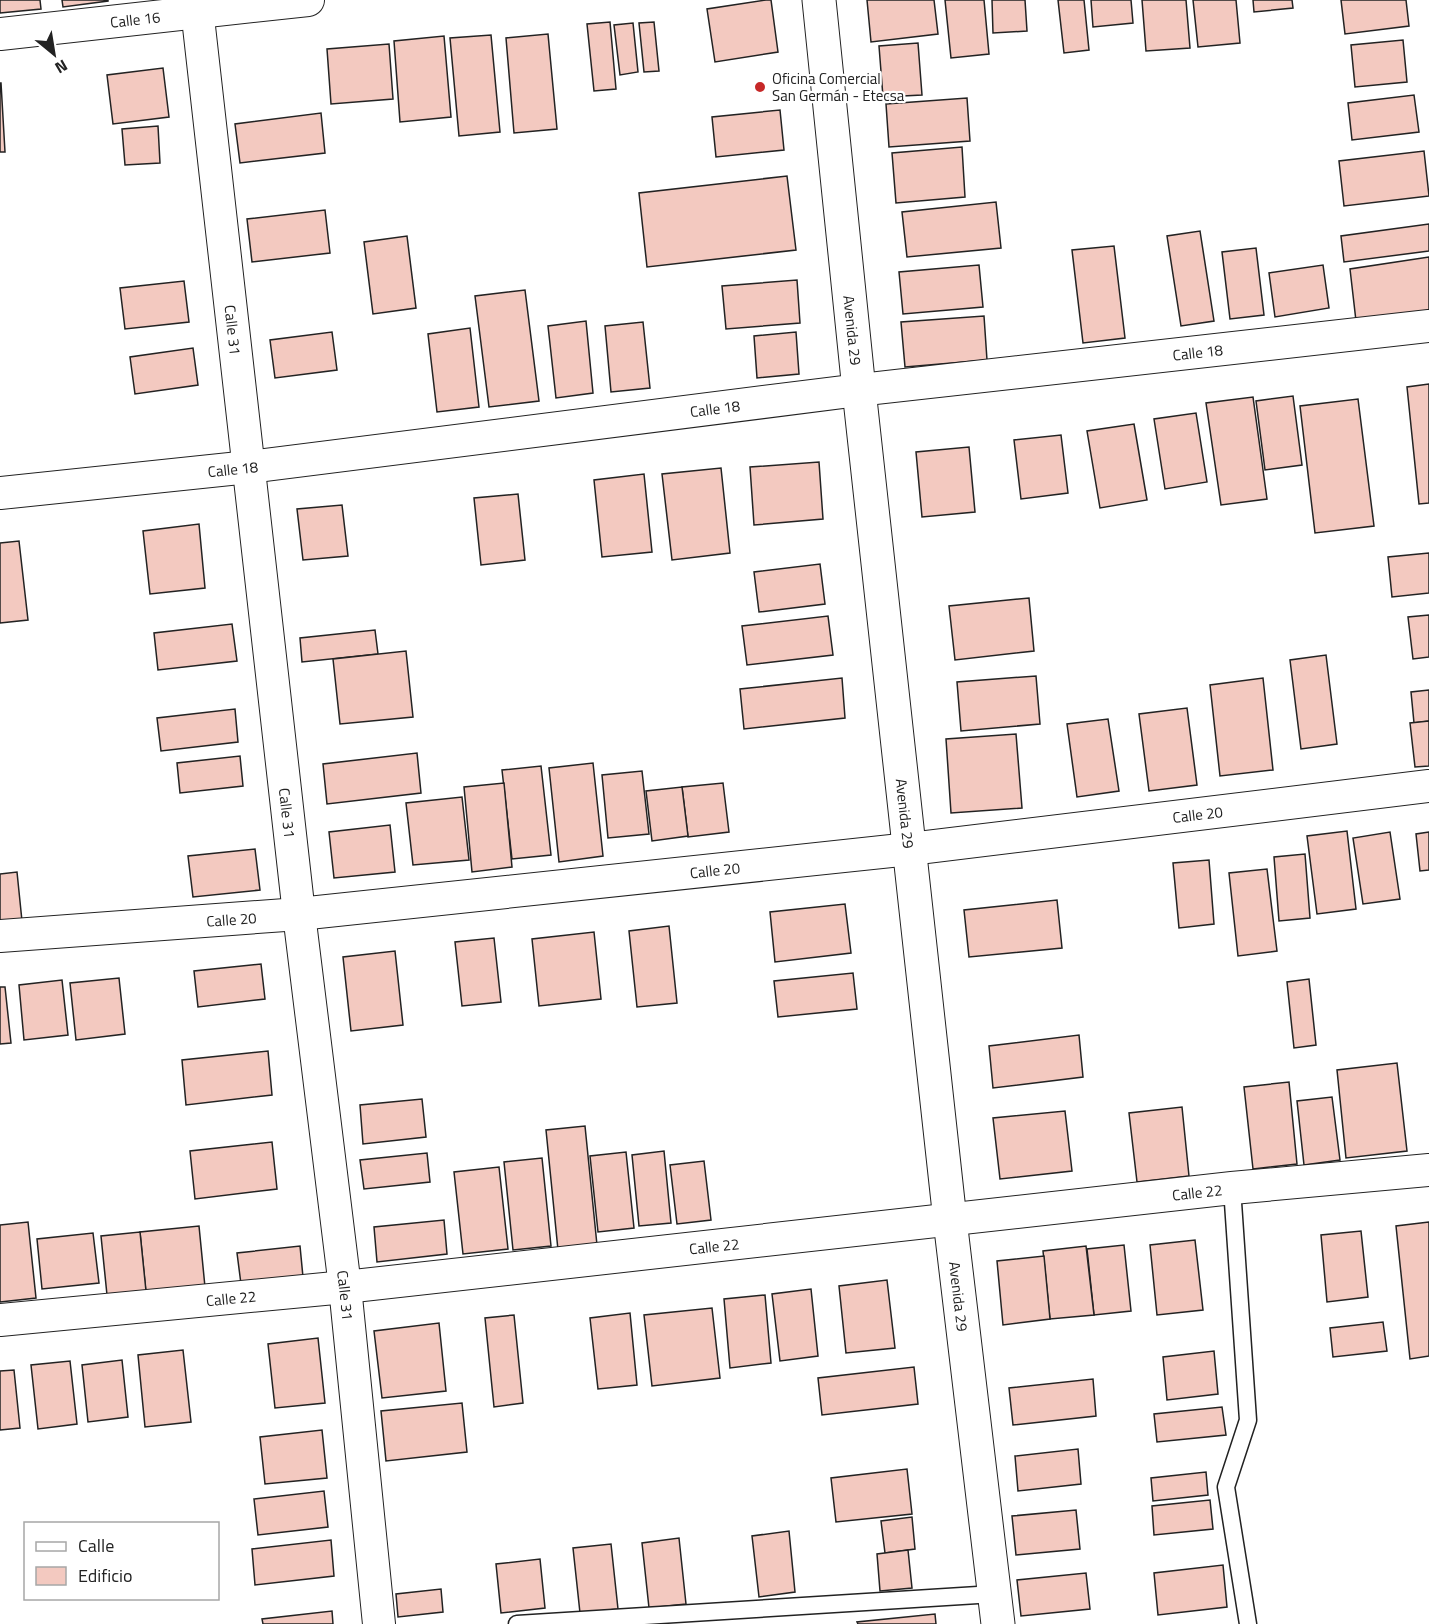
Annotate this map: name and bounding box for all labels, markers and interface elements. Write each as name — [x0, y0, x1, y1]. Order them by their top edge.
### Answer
street label: Calle 16 — [109, 5, 161, 33]
north arrow — [24, 24, 84, 84]
text: N — [51, 54, 72, 80]
place label: Oficina Comercial San Germán - Etecsa — [772, 67, 905, 107]
marker: Oficina Comercial San Germán - Etecsa — [753, 80, 767, 94]
street label: Avenida 29 — [838, 294, 868, 366]
street label: Calle 31 — [219, 304, 247, 356]
street label: Calle 18 — [1171, 338, 1224, 366]
street label: Calle 18 — [689, 394, 741, 423]
street label: Calle 18 — [207, 454, 259, 483]
street label: Avenida 29 — [890, 777, 921, 850]
street label: Calle 31 — [273, 787, 302, 839]
street label: Calle 20 — [1171, 800, 1224, 829]
street label: Calle 20 — [689, 856, 741, 884]
street label: Calle 20 — [205, 906, 257, 932]
street label: Calle 22 — [1171, 1178, 1223, 1206]
street label: Calle 22 — [688, 1232, 740, 1260]
street label: Avenida 29 — [944, 1260, 975, 1333]
street label: Calle 31 — [332, 1269, 360, 1322]
street label: Calle 22 — [205, 1284, 257, 1312]
legend — [24, 1522, 219, 1600]
text: Calle — [78, 1532, 114, 1559]
text: Edificio — [78, 1562, 132, 1589]

